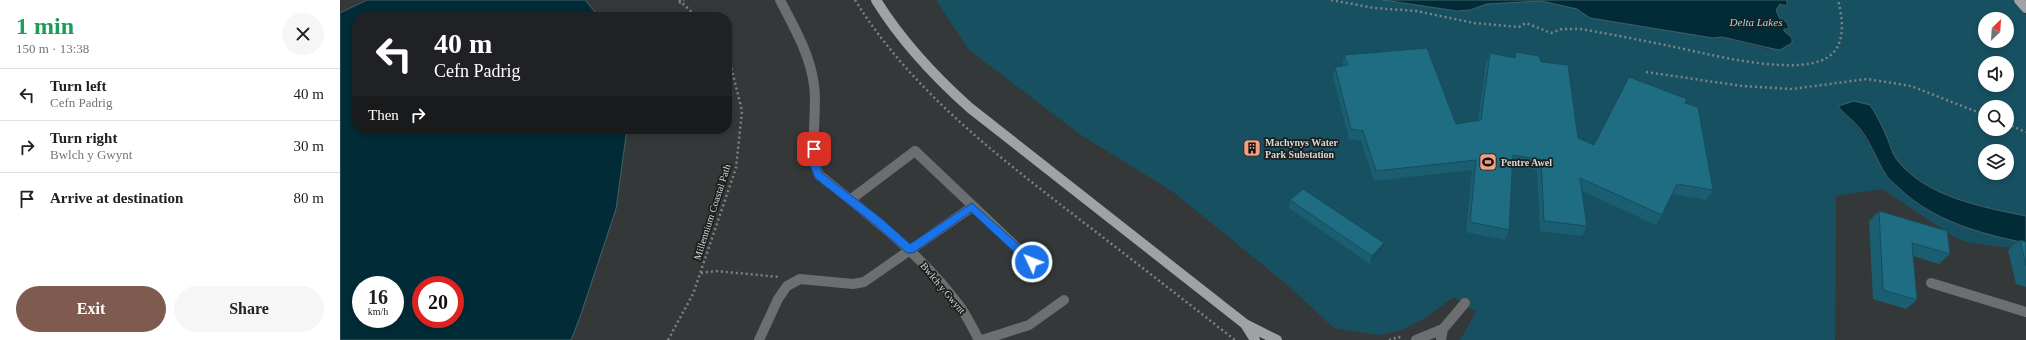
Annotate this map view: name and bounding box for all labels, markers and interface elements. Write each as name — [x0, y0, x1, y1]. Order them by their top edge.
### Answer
north arrow — [1978, 12, 2014, 48]
map controls — [1978, 12, 2014, 180]
text: 1 min — [16, 13, 74, 39]
button: close — [282, 13, 324, 55]
water label: Delta Lakes — [1729, 16, 1782, 28]
icon: left — [368, 28, 420, 80]
text: 40 m — [434, 28, 492, 59]
text: 150 m · 13:38 — [16, 41, 89, 56]
button: sound — [1978, 56, 2014, 92]
text: Cefn Padrig — [434, 61, 520, 81]
text: Turn left — [50, 78, 107, 94]
icon: left — [16, 84, 38, 106]
text: 40 m — [294, 86, 324, 102]
text: Cefn Padrig — [50, 95, 112, 110]
button: search — [1978, 100, 2014, 136]
icon: right — [407, 104, 429, 126]
text: Then — [368, 107, 399, 123]
text: Turn right — [50, 130, 117, 146]
pin — [797, 132, 831, 166]
icon: right — [16, 136, 38, 158]
place label: Machynys Water Park Substation — [1265, 137, 1338, 160]
text: 30 m — [294, 138, 324, 154]
icon: arrive — [803, 138, 825, 160]
building icon: Machynys Water Park Substation — [1242, 138, 1262, 158]
button: layers — [1978, 144, 2014, 180]
text: Bwlch y Gwynt — [50, 147, 132, 162]
sports icon: Pentre Awel — [1478, 152, 1498, 172]
place label: Pentre Awel — [1501, 157, 1552, 168]
street label: Millennium Coastal Path — [691, 163, 733, 261]
icon: arrive — [16, 188, 38, 210]
text: Arrive at destination — [50, 190, 183, 206]
text: 80 m — [294, 190, 324, 206]
position arrow — [1011, 241, 1053, 283]
street label: Bwlch y Gwynt — [918, 260, 968, 316]
speed limit sign: 20 — [412, 276, 464, 328]
button: Exit — [16, 286, 166, 332]
button: Share — [174, 286, 324, 332]
text: 16 — [368, 286, 388, 308]
text: km/h — [368, 306, 388, 317]

